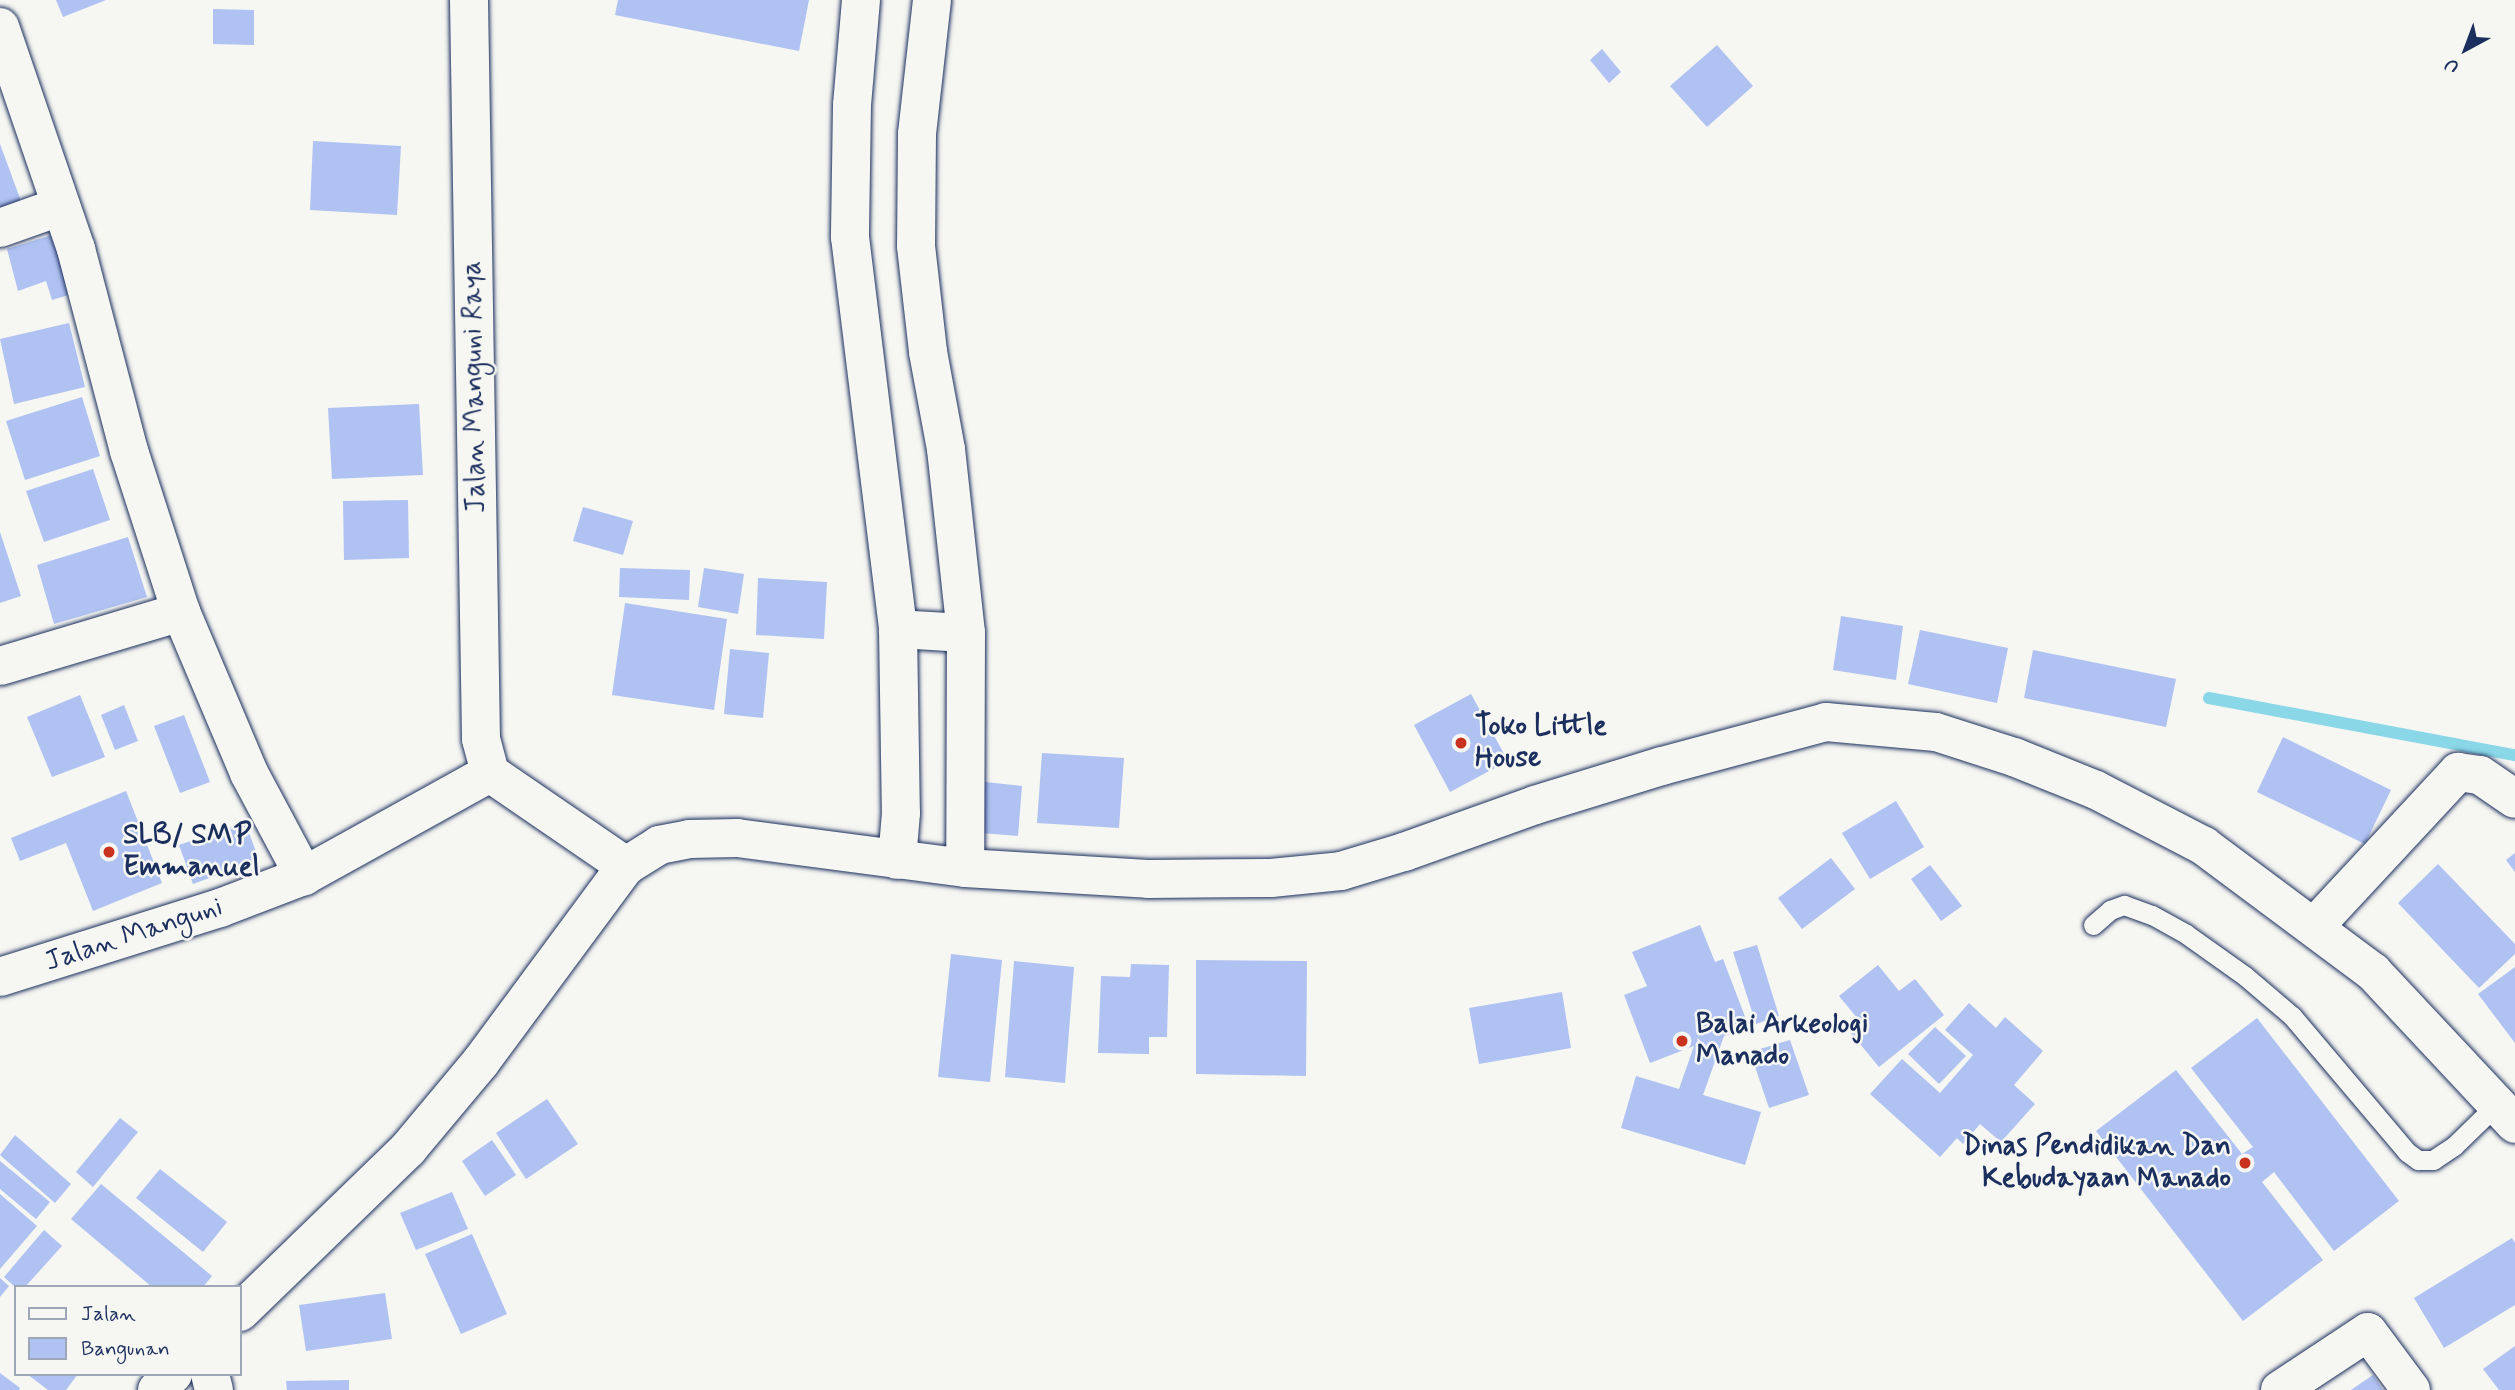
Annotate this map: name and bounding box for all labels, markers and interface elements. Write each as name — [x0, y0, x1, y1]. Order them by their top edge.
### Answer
north arrow — [2431, 14, 2501, 84]
text: U — [2439, 52, 2465, 79]
street label: Jalan Manguni Raya — [456, 264, 494, 510]
place label: Toko Little House — [1475, 710, 1607, 776]
marker: Toko Little House — [1453, 735, 1469, 751]
place label: SLB/ SMP Emmanuel — [123, 819, 259, 885]
marker: SLB/ SMP Emmanuel — [101, 844, 117, 860]
street label: Jalan Manguni — [43, 891, 225, 979]
place label: Balai Arkeologi Manado — [1696, 1008, 1868, 1074]
marker: Balai Arkeologi Manado — [1674, 1033, 1690, 1049]
place label: Dinas Pendidikan Dan Kebudayaan Manado — [1965, 1130, 2231, 1196]
marker: Dinas Pendidikan Dan Kebudayaan Manado — [2237, 1155, 2253, 1171]
legend — [14, 1285, 242, 1376]
text: Jalan — [81, 1300, 136, 1328]
text: Bangunan — [81, 1335, 170, 1363]

